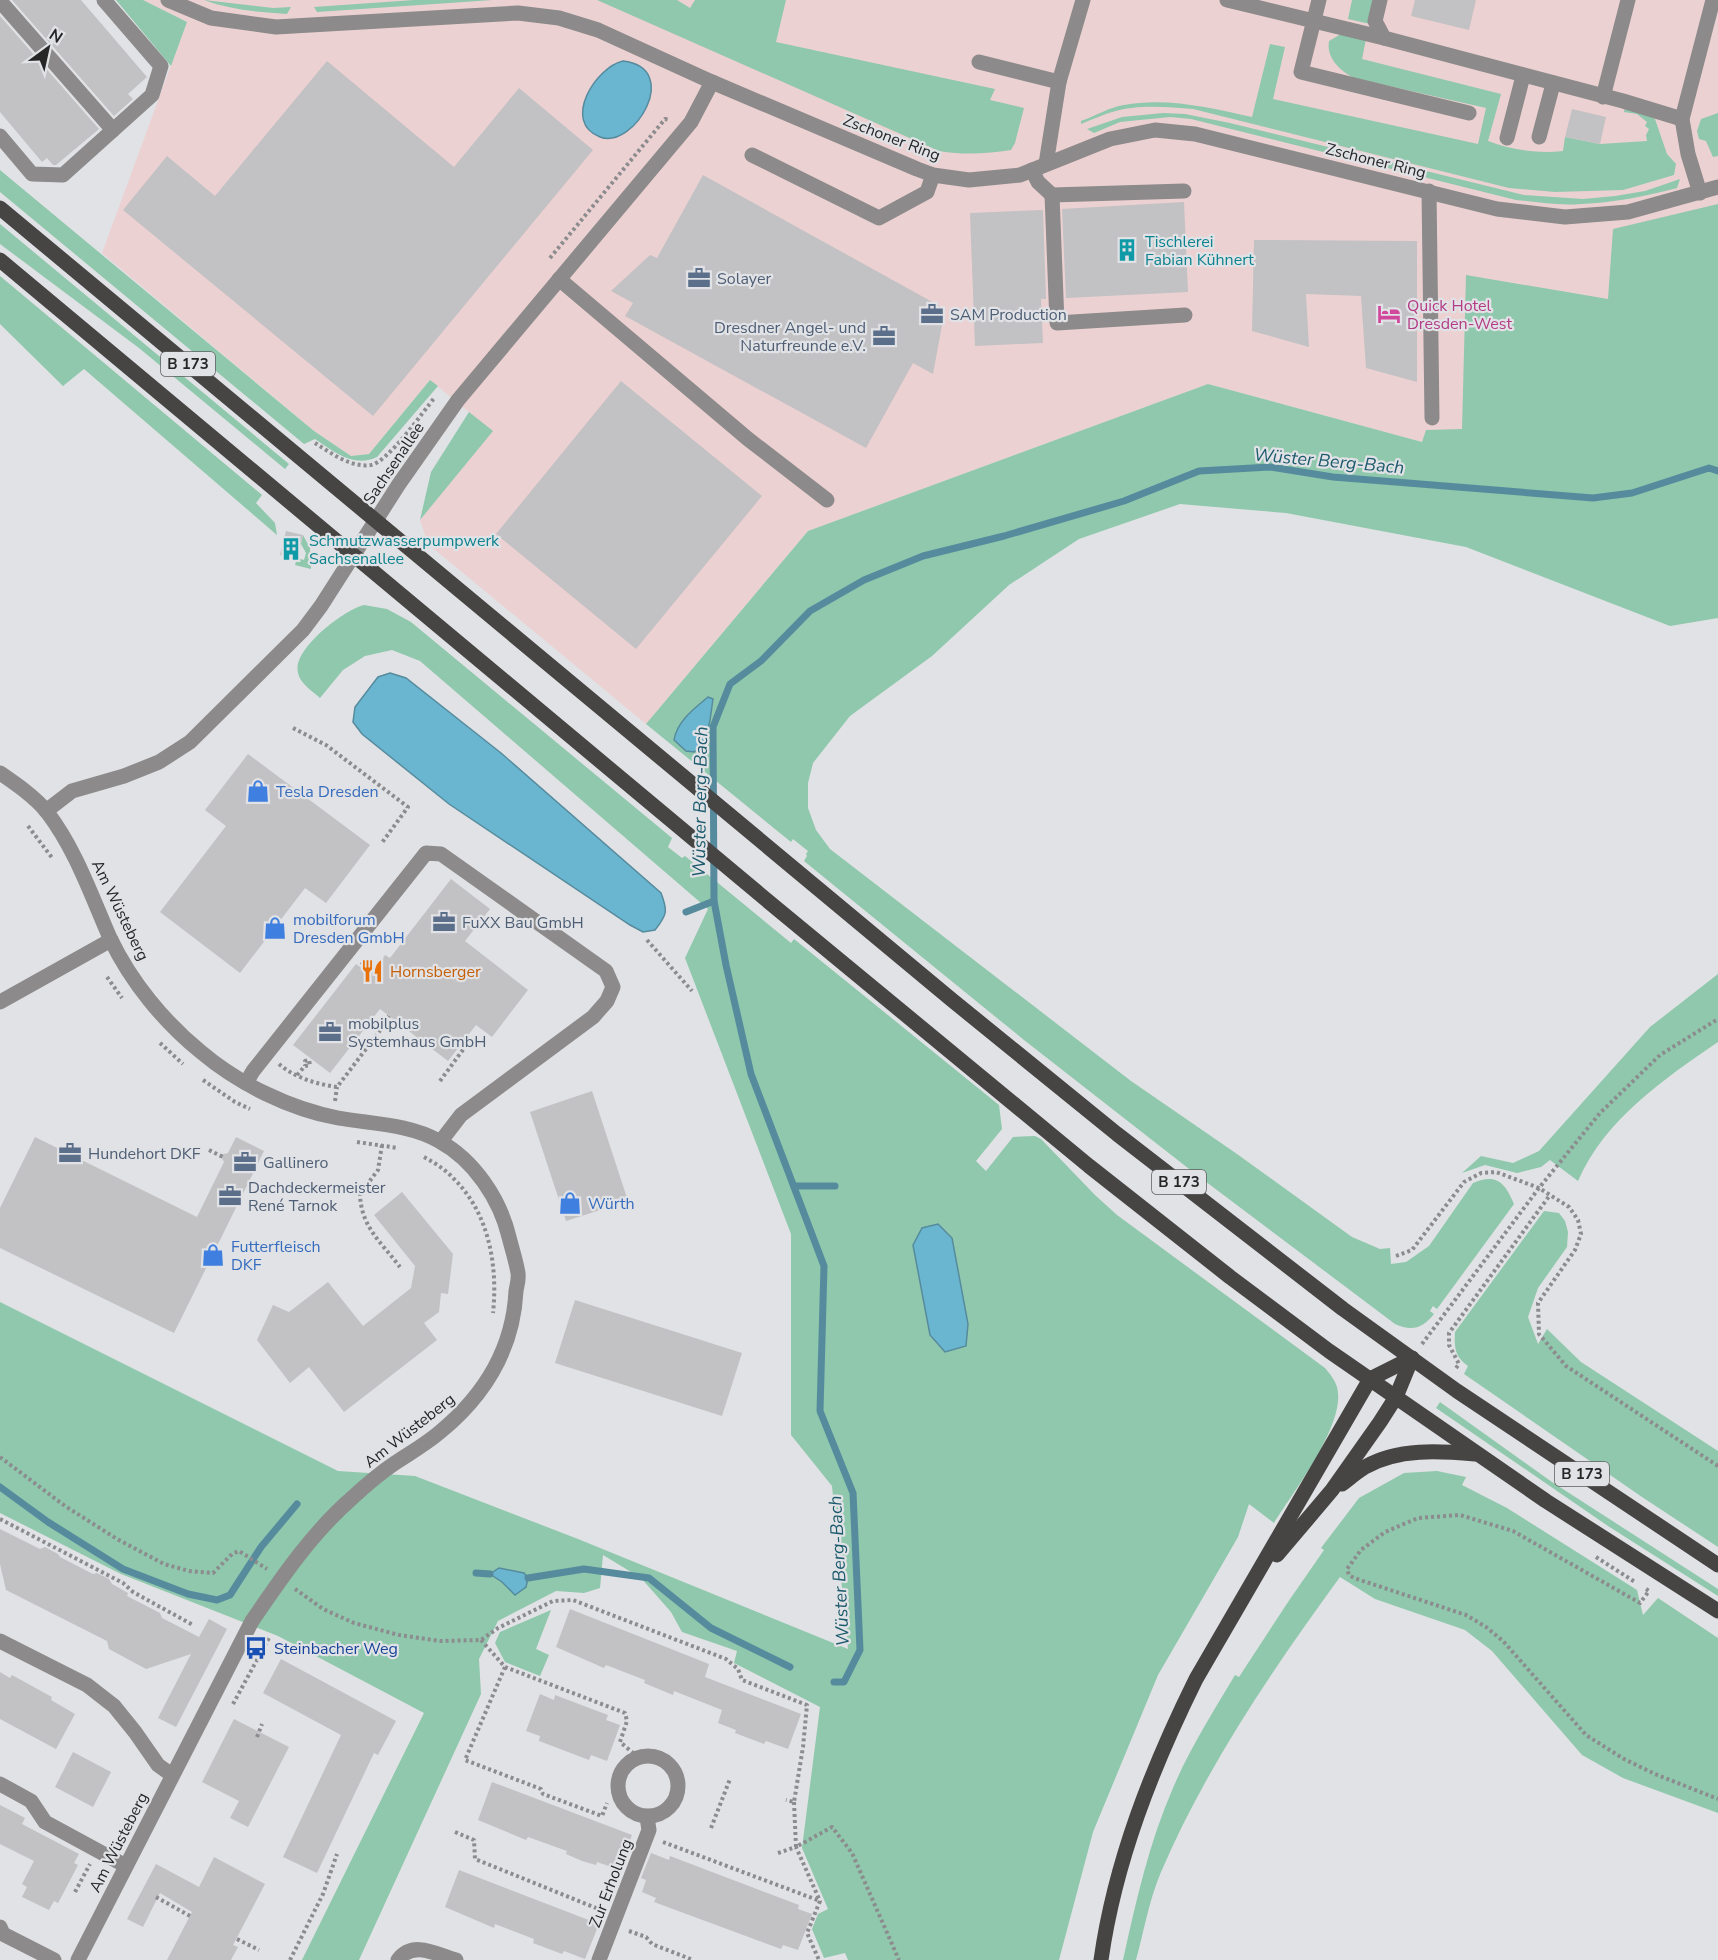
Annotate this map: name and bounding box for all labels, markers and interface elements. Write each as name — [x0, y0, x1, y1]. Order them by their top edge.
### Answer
north arrow — [18, 18, 78, 78]
text: N — [45, 24, 67, 49]
street label: Zschoner Ring — [840, 109, 944, 167]
street label: Zschoner Ring — [1323, 138, 1428, 184]
place label: Tischlerei Fabian Kühnert — [1145, 231, 1254, 271]
building icon: Tischlerei Fabian Kühnert — [1114, 237, 1140, 263]
office icon: Solayer — [686, 265, 712, 291]
place label: Solayer — [717, 268, 771, 290]
place label: Quick Hotel Dresden-West — [1407, 295, 1512, 335]
office icon: SAM Production — [919, 301, 945, 327]
hotel icon: Quick Hotel Dresden-West — [1376, 301, 1402, 327]
place label: SAM Production — [950, 304, 1067, 326]
place label: Dresdner Angel- und Naturfreunde e.V. — [714, 317, 866, 357]
office icon: Dresdner Angel- und Naturfreunde e.V. — [871, 323, 897, 349]
road number: B 173 — [161, 352, 215, 376]
street label: Sachsenallee — [358, 418, 430, 509]
water label: Wüster Berg-Bach — [1253, 442, 1405, 480]
place label: Schmutzwasserpumpwerk Sachsenallee — [309, 530, 500, 570]
building icon: Schmutzwasserpumpwerk Sachsenallee — [278, 536, 304, 562]
water label: Wüster Berg-Bach — [687, 726, 713, 878]
shop icon: Tesla Dresden — [245, 778, 271, 804]
place label: Tesla Dresden — [276, 781, 379, 803]
street label: Am Wüsteberg — [86, 856, 154, 965]
place label: mobilforum Dresden GmbH — [293, 909, 405, 949]
office icon: FuXX Bau GmbH — [431, 909, 457, 935]
place label: FuXX Bau GmbH — [462, 912, 584, 934]
shop icon: mobilforum Dresden GmbH — [262, 915, 288, 941]
restaurant icon: Hornsberger — [359, 958, 385, 984]
place label: Hornsberger — [390, 961, 481, 983]
place label: mobilplus Systemhaus GmbH — [348, 1013, 486, 1053]
office icon: mobilplus Systemhaus GmbH — [317, 1019, 343, 1045]
office icon: Hundehort DKF — [57, 1140, 83, 1166]
place label: Hundehort DKF — [88, 1143, 201, 1165]
office icon: Gallinero — [232, 1149, 258, 1175]
place label: Gallinero — [263, 1152, 329, 1174]
road number: B 173 — [1152, 1170, 1206, 1194]
place label: Dachdeckermeister René Tarnok — [248, 1177, 386, 1217]
office icon: Dachdeckermeister René Tarnok — [217, 1183, 243, 1209]
shop icon: Würth — [557, 1190, 583, 1216]
place label: Würth — [588, 1193, 635, 1215]
place label: Futterfleisch DKF — [231, 1236, 321, 1276]
shop icon: Futterfleisch DKF — [200, 1242, 226, 1268]
street label: Am Wüsteberg — [360, 1388, 460, 1473]
road number: B 173 — [1555, 1462, 1609, 1486]
water label: Wüster Berg-Bach — [823, 1495, 855, 1647]
bus stop icon: Steinbacher Weg — [243, 1635, 269, 1661]
place label: Steinbacher Weg — [274, 1638, 398, 1660]
street label: Am Wüsteberg — [84, 1789, 154, 1896]
street label: Zur Erholung — [584, 1836, 638, 1931]

